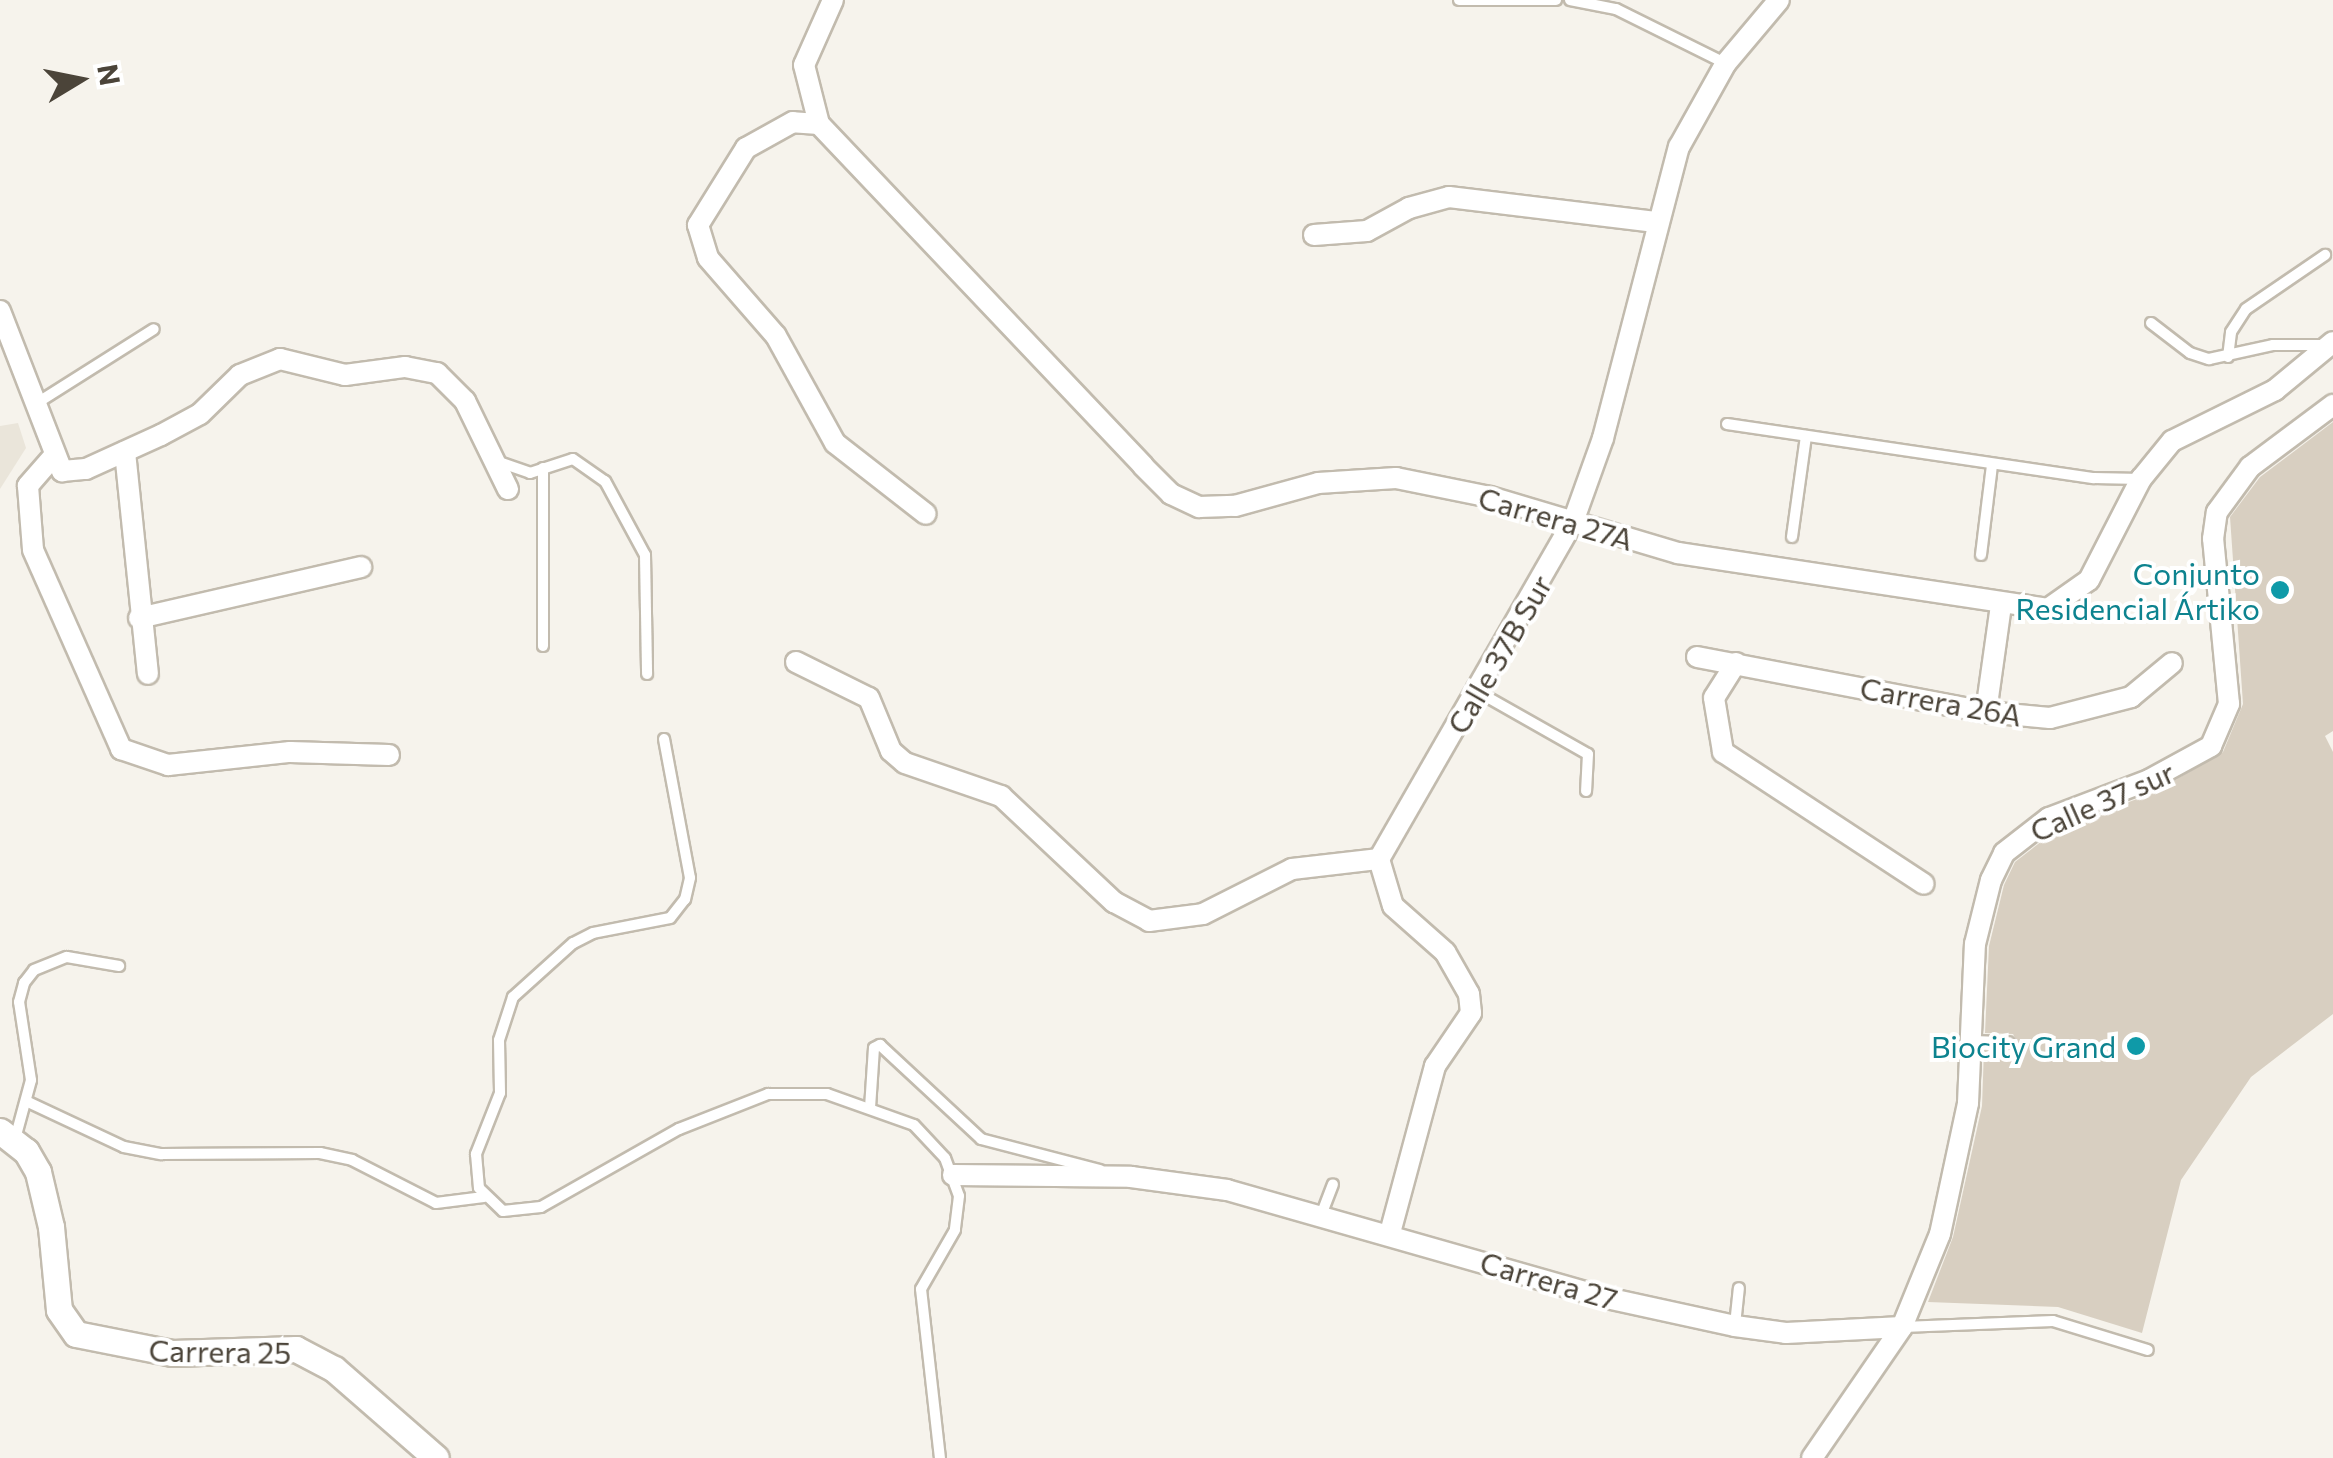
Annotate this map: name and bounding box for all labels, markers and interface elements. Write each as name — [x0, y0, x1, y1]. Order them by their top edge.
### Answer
north arrow — [30, 30, 130, 130]
text: N — [91, 61, 128, 88]
street label: Carrera 27A — [1475, 479, 1637, 557]
place label: Conjunto Residencial Ártiko — [2016, 555, 2260, 626]
street label: Calle 37B Sur — [1439, 568, 1559, 740]
marker: Conjunto Residencial Ártiko — [2269, 579, 2291, 601]
street label: Carrera 26A — [1857, 669, 2025, 733]
street label: Calle 37 sur — [2024, 753, 2180, 849]
place label: Biocity Grand — [1931, 1028, 2116, 1064]
marker: Biocity Grand — [2125, 1035, 2147, 1057]
street label: Carrera 27 — [1476, 1243, 1622, 1317]
street label: Carrera 25 — [148, 1332, 292, 1370]

